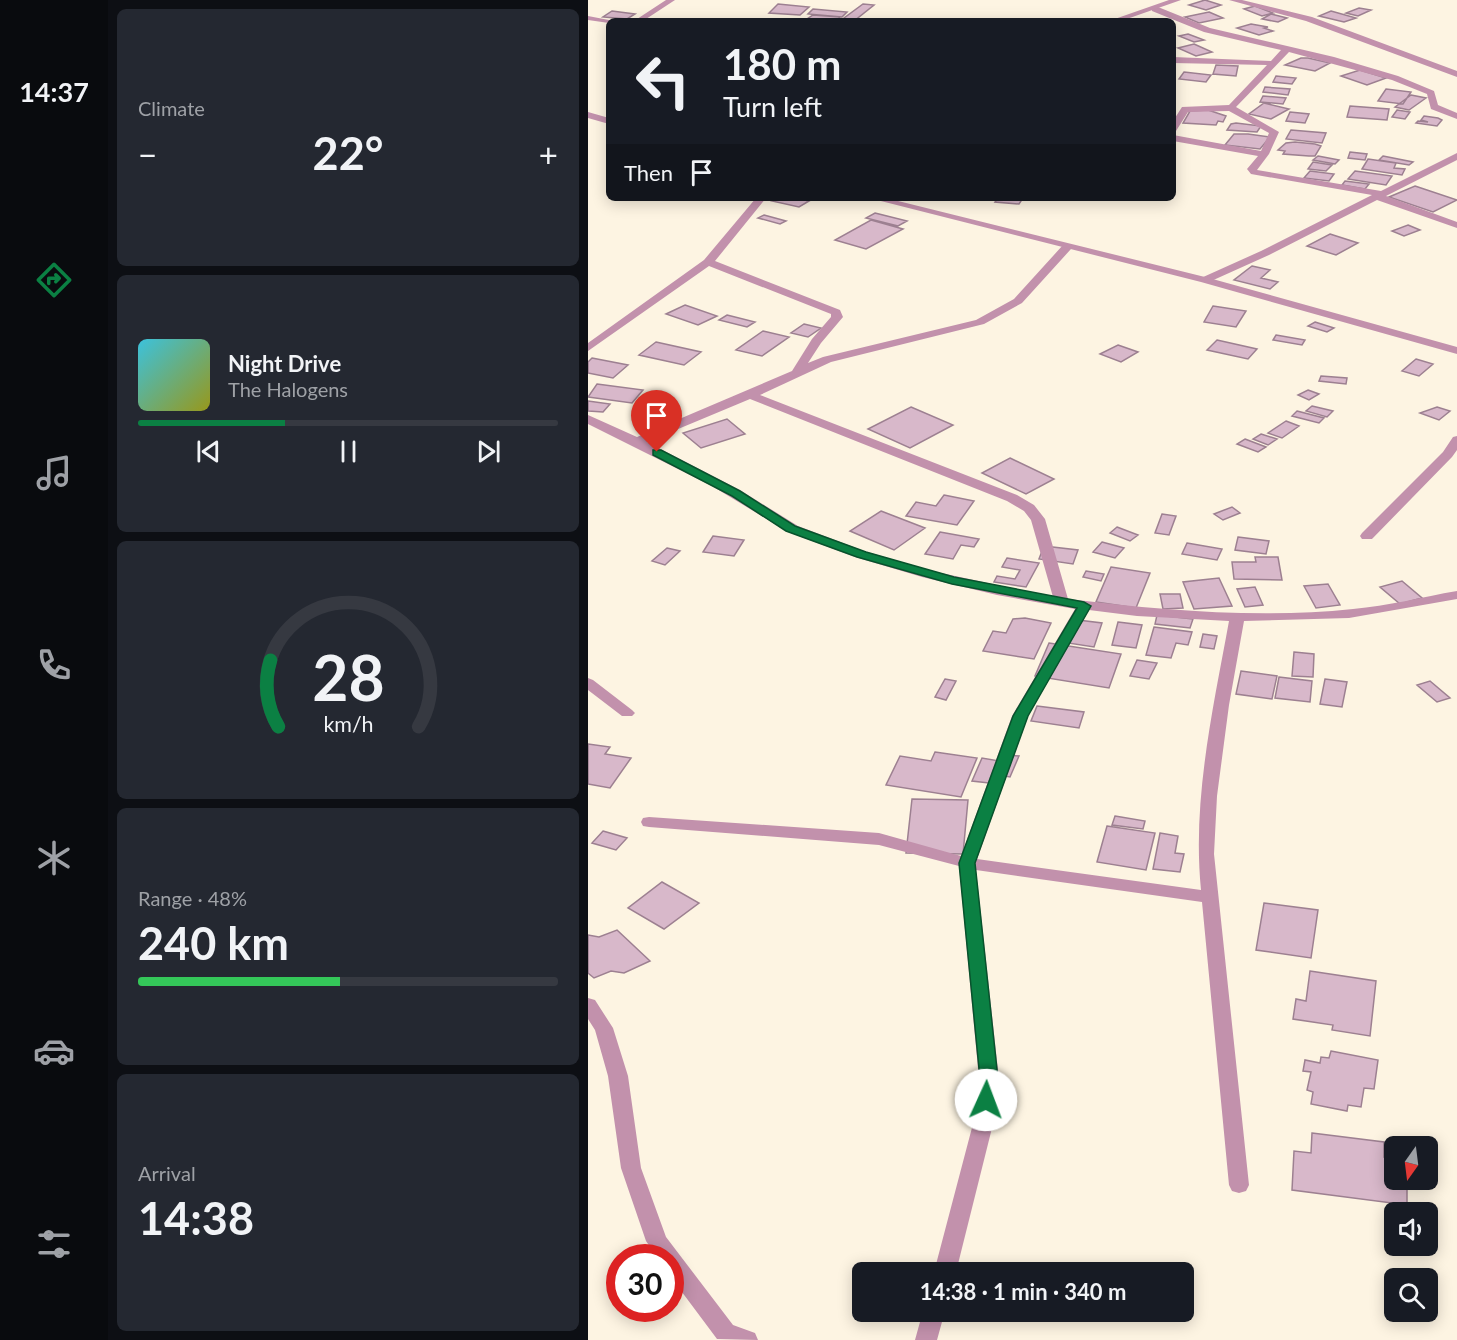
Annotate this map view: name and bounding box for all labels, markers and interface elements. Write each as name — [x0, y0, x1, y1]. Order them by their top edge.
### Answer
text: 180 m — [723, 39, 841, 89]
icon: left — [624, 42, 702, 120]
text: 14:37 — [19, 75, 89, 108]
text: Turn left — [723, 90, 822, 123]
text: Climate — [138, 96, 205, 120]
text: 22° — [313, 126, 383, 180]
text: − — [138, 134, 157, 174]
text: + — [539, 134, 558, 174]
icon: arrive — [685, 156, 718, 189]
text: Then — [624, 159, 673, 186]
icon: directions — [33, 259, 75, 301]
text: Night Drive — [228, 350, 341, 377]
text: The Halogens — [228, 377, 348, 401]
pin — [631, 390, 682, 452]
icon: arrive — [640, 399, 673, 432]
icon: previous — [192, 435, 225, 468]
icon: pause — [332, 435, 365, 468]
icon: next — [472, 435, 505, 468]
icon: music — [33, 452, 75, 494]
text: 28 — [312, 639, 384, 714]
icon: phone — [33, 644, 75, 686]
text: km/h — [323, 711, 373, 737]
icon: climate — [33, 837, 75, 879]
text: Range · 48% — [138, 886, 247, 910]
text: 240 km — [138, 916, 289, 970]
icon: car — [33, 1030, 75, 1072]
position arrow — [954, 1068, 1018, 1132]
north arrow — [1384, 1136, 1438, 1190]
map controls — [1384, 1136, 1438, 1322]
text: Arrival — [138, 1161, 196, 1185]
text: 14:38 — [138, 1191, 254, 1245]
button: sound — [1384, 1202, 1438, 1256]
icon: filters — [33, 1223, 75, 1265]
speed limit sign: 30 — [606, 1244, 684, 1322]
button: search — [1384, 1268, 1438, 1322]
text: 14:38 · 1 min · 340 m — [920, 1278, 1126, 1305]

